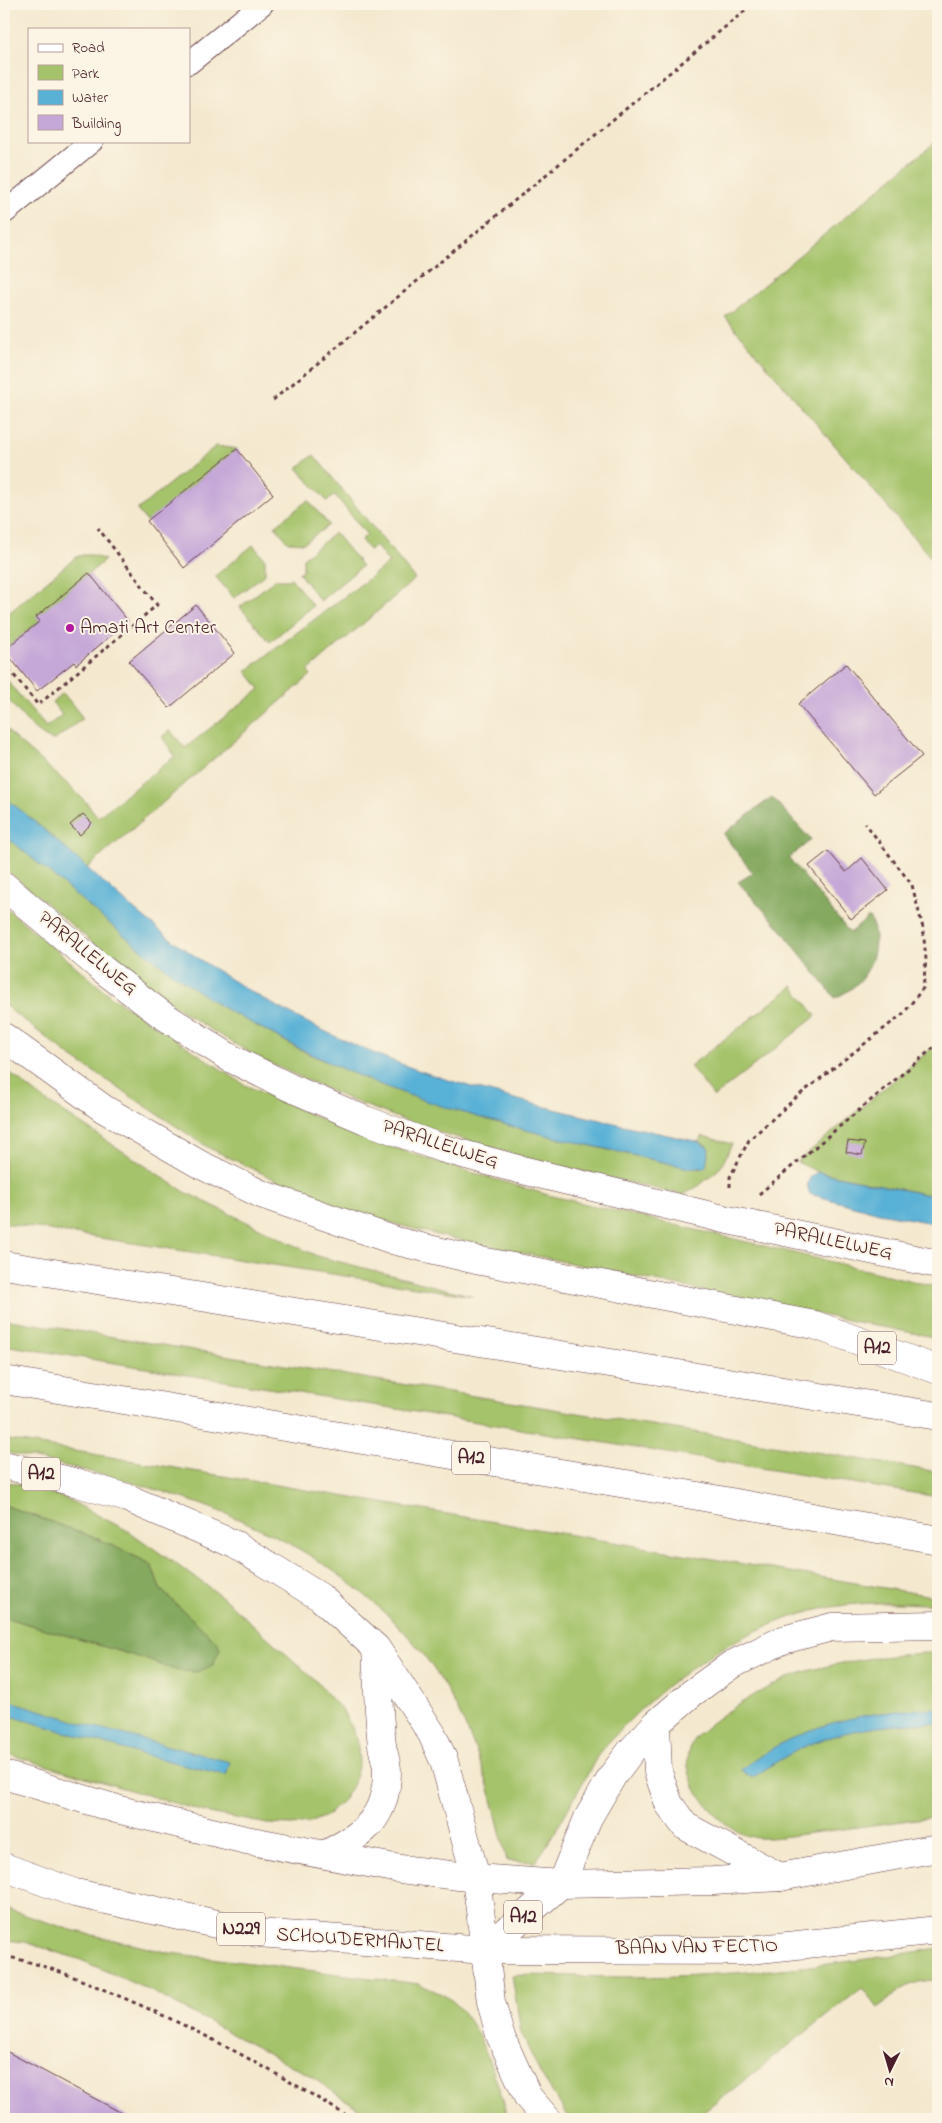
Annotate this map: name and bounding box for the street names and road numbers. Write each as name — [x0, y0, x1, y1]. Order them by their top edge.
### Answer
street label: PARALLELWEG — [31, 905, 143, 1003]
street label: PARALLELWEG — [378, 1113, 502, 1177]
street label: PARALLELWEG — [771, 1215, 895, 1269]
road number: A12 — [858, 1332, 896, 1365]
road number: A12 — [452, 1442, 490, 1475]
road number: A12 — [22, 1458, 60, 1490]
road number: A12 — [504, 1900, 542, 1934]
road number: N229 — [217, 1912, 265, 1946]
street label: SCHOUDERMANTEL — [275, 1921, 445, 1961]
street label: BAAN VAN FECTIO — [615, 1932, 778, 1964]

